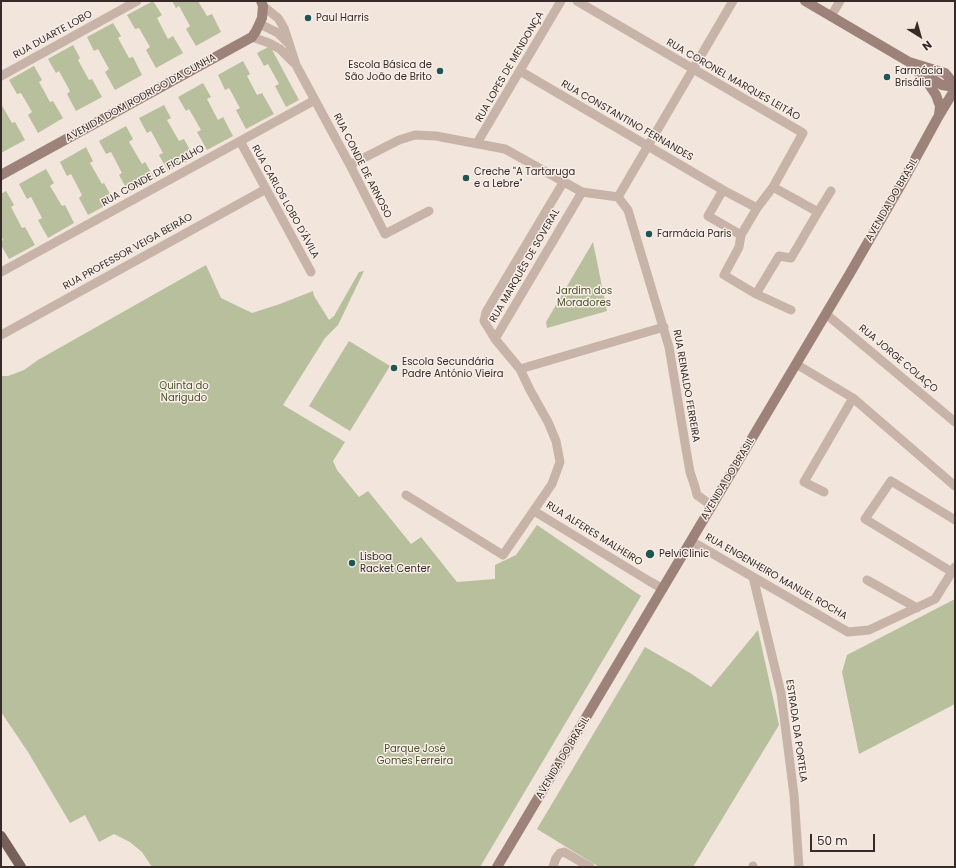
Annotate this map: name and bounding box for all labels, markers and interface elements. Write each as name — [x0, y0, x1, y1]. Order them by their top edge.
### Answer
street label: RUA DUARTE LOBO — [11, 8, 95, 62]
street label: RUA LOPES DE MENDONÇA — [473, 9, 547, 125]
place label: Paul Harris — [316, 12, 369, 24]
marker: Paul Harris — [303, 13, 313, 23]
north arrow — [900, 16, 940, 56]
street label: RUA CORONEL MARQUES LEITÃO — [664, 37, 802, 123]
text: N — [919, 37, 935, 54]
street label: AVENIDA DOM RODRIGO DA CUNHA — [64, 51, 218, 145]
place label: Escola Básica de São João de Brito — [345, 59, 432, 82]
place label: Farmácia Brisália — [895, 65, 943, 88]
marker: Escola Básica de São João de Brito — [435, 66, 445, 76]
marker: Farmácia Brisália — [882, 72, 892, 82]
street label: RUA CONSTANTINO FERNANDES — [559, 78, 695, 164]
street label: RUA CONDE DE ARNOSO — [330, 112, 394, 220]
street label: RUA CONDE DE FICALHO — [100, 143, 206, 209]
street label: RUA CARLOS LOBO D'ÁVILA — [249, 143, 321, 261]
street label: AVENIDA DO BRASIL — [863, 156, 921, 244]
place label: Creche "A Tartaruga e a Lebre" — [474, 166, 575, 190]
marker: Creche "A Tartaruga e a Lebre" — [461, 173, 471, 183]
street label: RUA MARQUÊS DE SOVERAL — [487, 207, 563, 325]
street label: RUA PROFESSOR VEIGA BEIRÃO — [61, 211, 195, 293]
place label: Farmácia Paris — [657, 228, 732, 240]
marker: Farmácia Paris — [644, 229, 654, 239]
park label: Jardim dos Moradores — [556, 285, 612, 308]
street label: RUA JORGE COLAÇO — [856, 322, 940, 396]
street label: RUA REINALDO FERREIRA — [670, 329, 702, 443]
place label: Escola Secundária Padre António Vieira — [402, 356, 503, 380]
marker: Escola Secundária Padre António Vieira — [389, 363, 399, 373]
park label: Quinta do Narigudo — [159, 380, 209, 404]
street label: AVENIDA DO BRASIL — [699, 436, 757, 522]
street label: RUA ALFERES MALHEIRO — [544, 499, 644, 569]
street label: RUA ENGENHEIRO MANUEL ROCHA — [703, 531, 849, 623]
marker: PelviClinic — [644, 548, 656, 560]
place label: PelviClinic — [659, 548, 709, 560]
place label: Lisboa Racket Center — [360, 551, 430, 574]
marker: Lisboa Racket Center — [347, 558, 357, 568]
street label: ESTRADA DA PORTELA — [783, 679, 809, 783]
street label: AVENIDA DO BRASIL — [534, 715, 592, 801]
park label: Parque José Gomes Ferreira — [377, 743, 453, 766]
scale bar — [812, 826, 877, 852]
text: 50 m — [817, 832, 848, 849]

